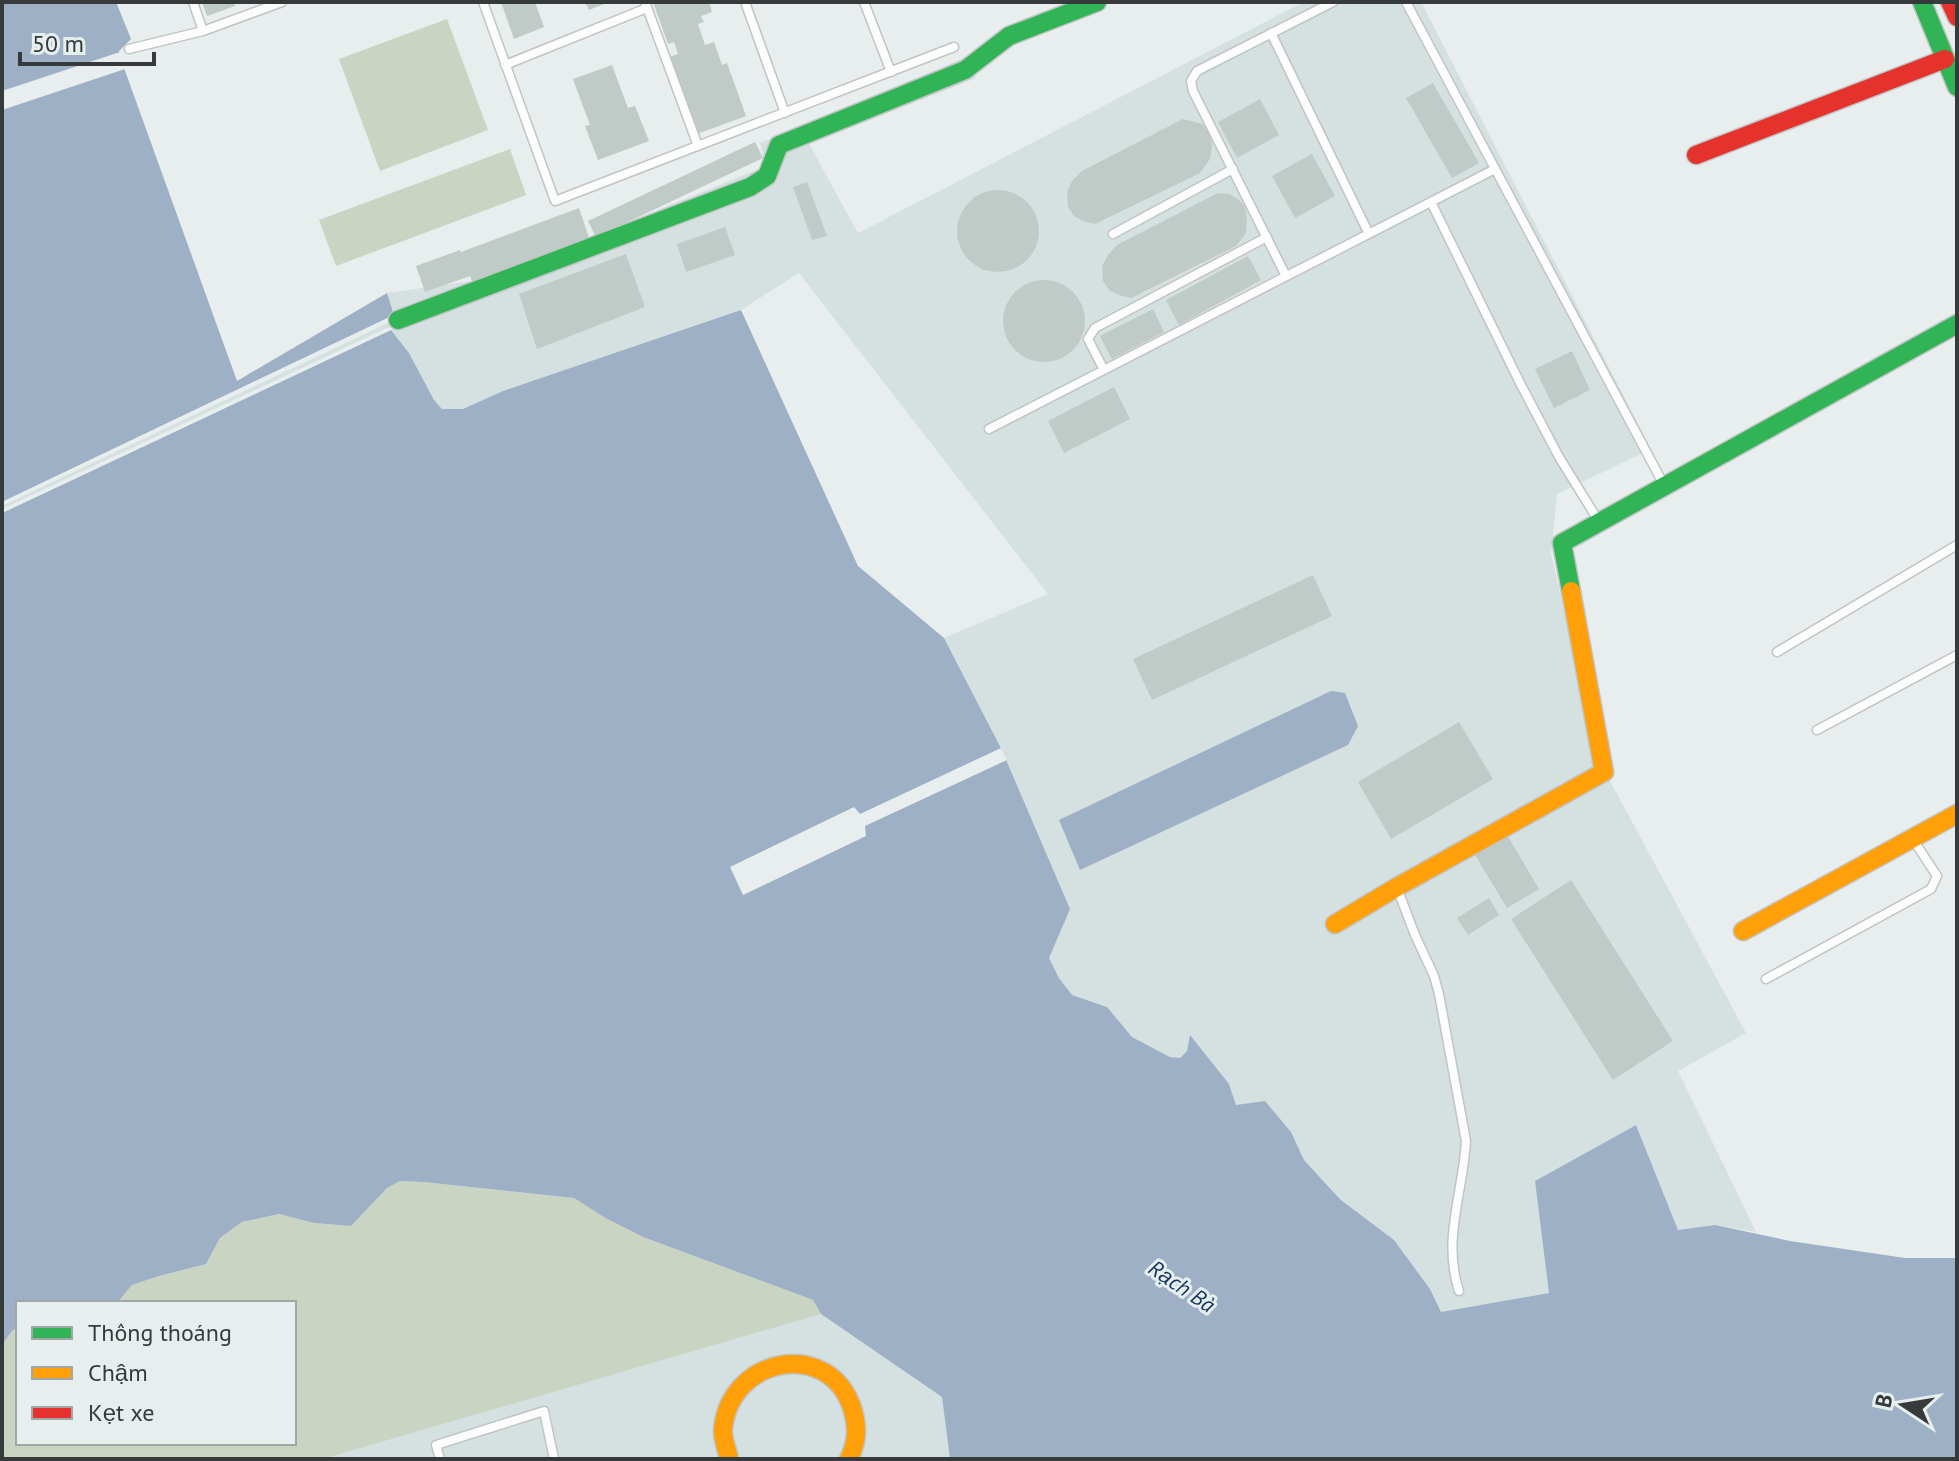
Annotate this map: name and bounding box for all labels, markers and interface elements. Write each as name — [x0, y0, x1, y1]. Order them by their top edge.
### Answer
scale bar — [20, 16, 154, 66]
text: 50 m — [32, 28, 84, 59]
water label: Rạch Bà — [1143, 1254, 1221, 1319]
legend — [16, 1301, 296, 1445]
text: Thông thoáng — [88, 1317, 232, 1348]
text: Chậm — [88, 1357, 148, 1388]
north arrow — [1863, 1365, 1943, 1445]
text: B — [1868, 1392, 1898, 1410]
text: Kẹt xe — [88, 1397, 155, 1428]

